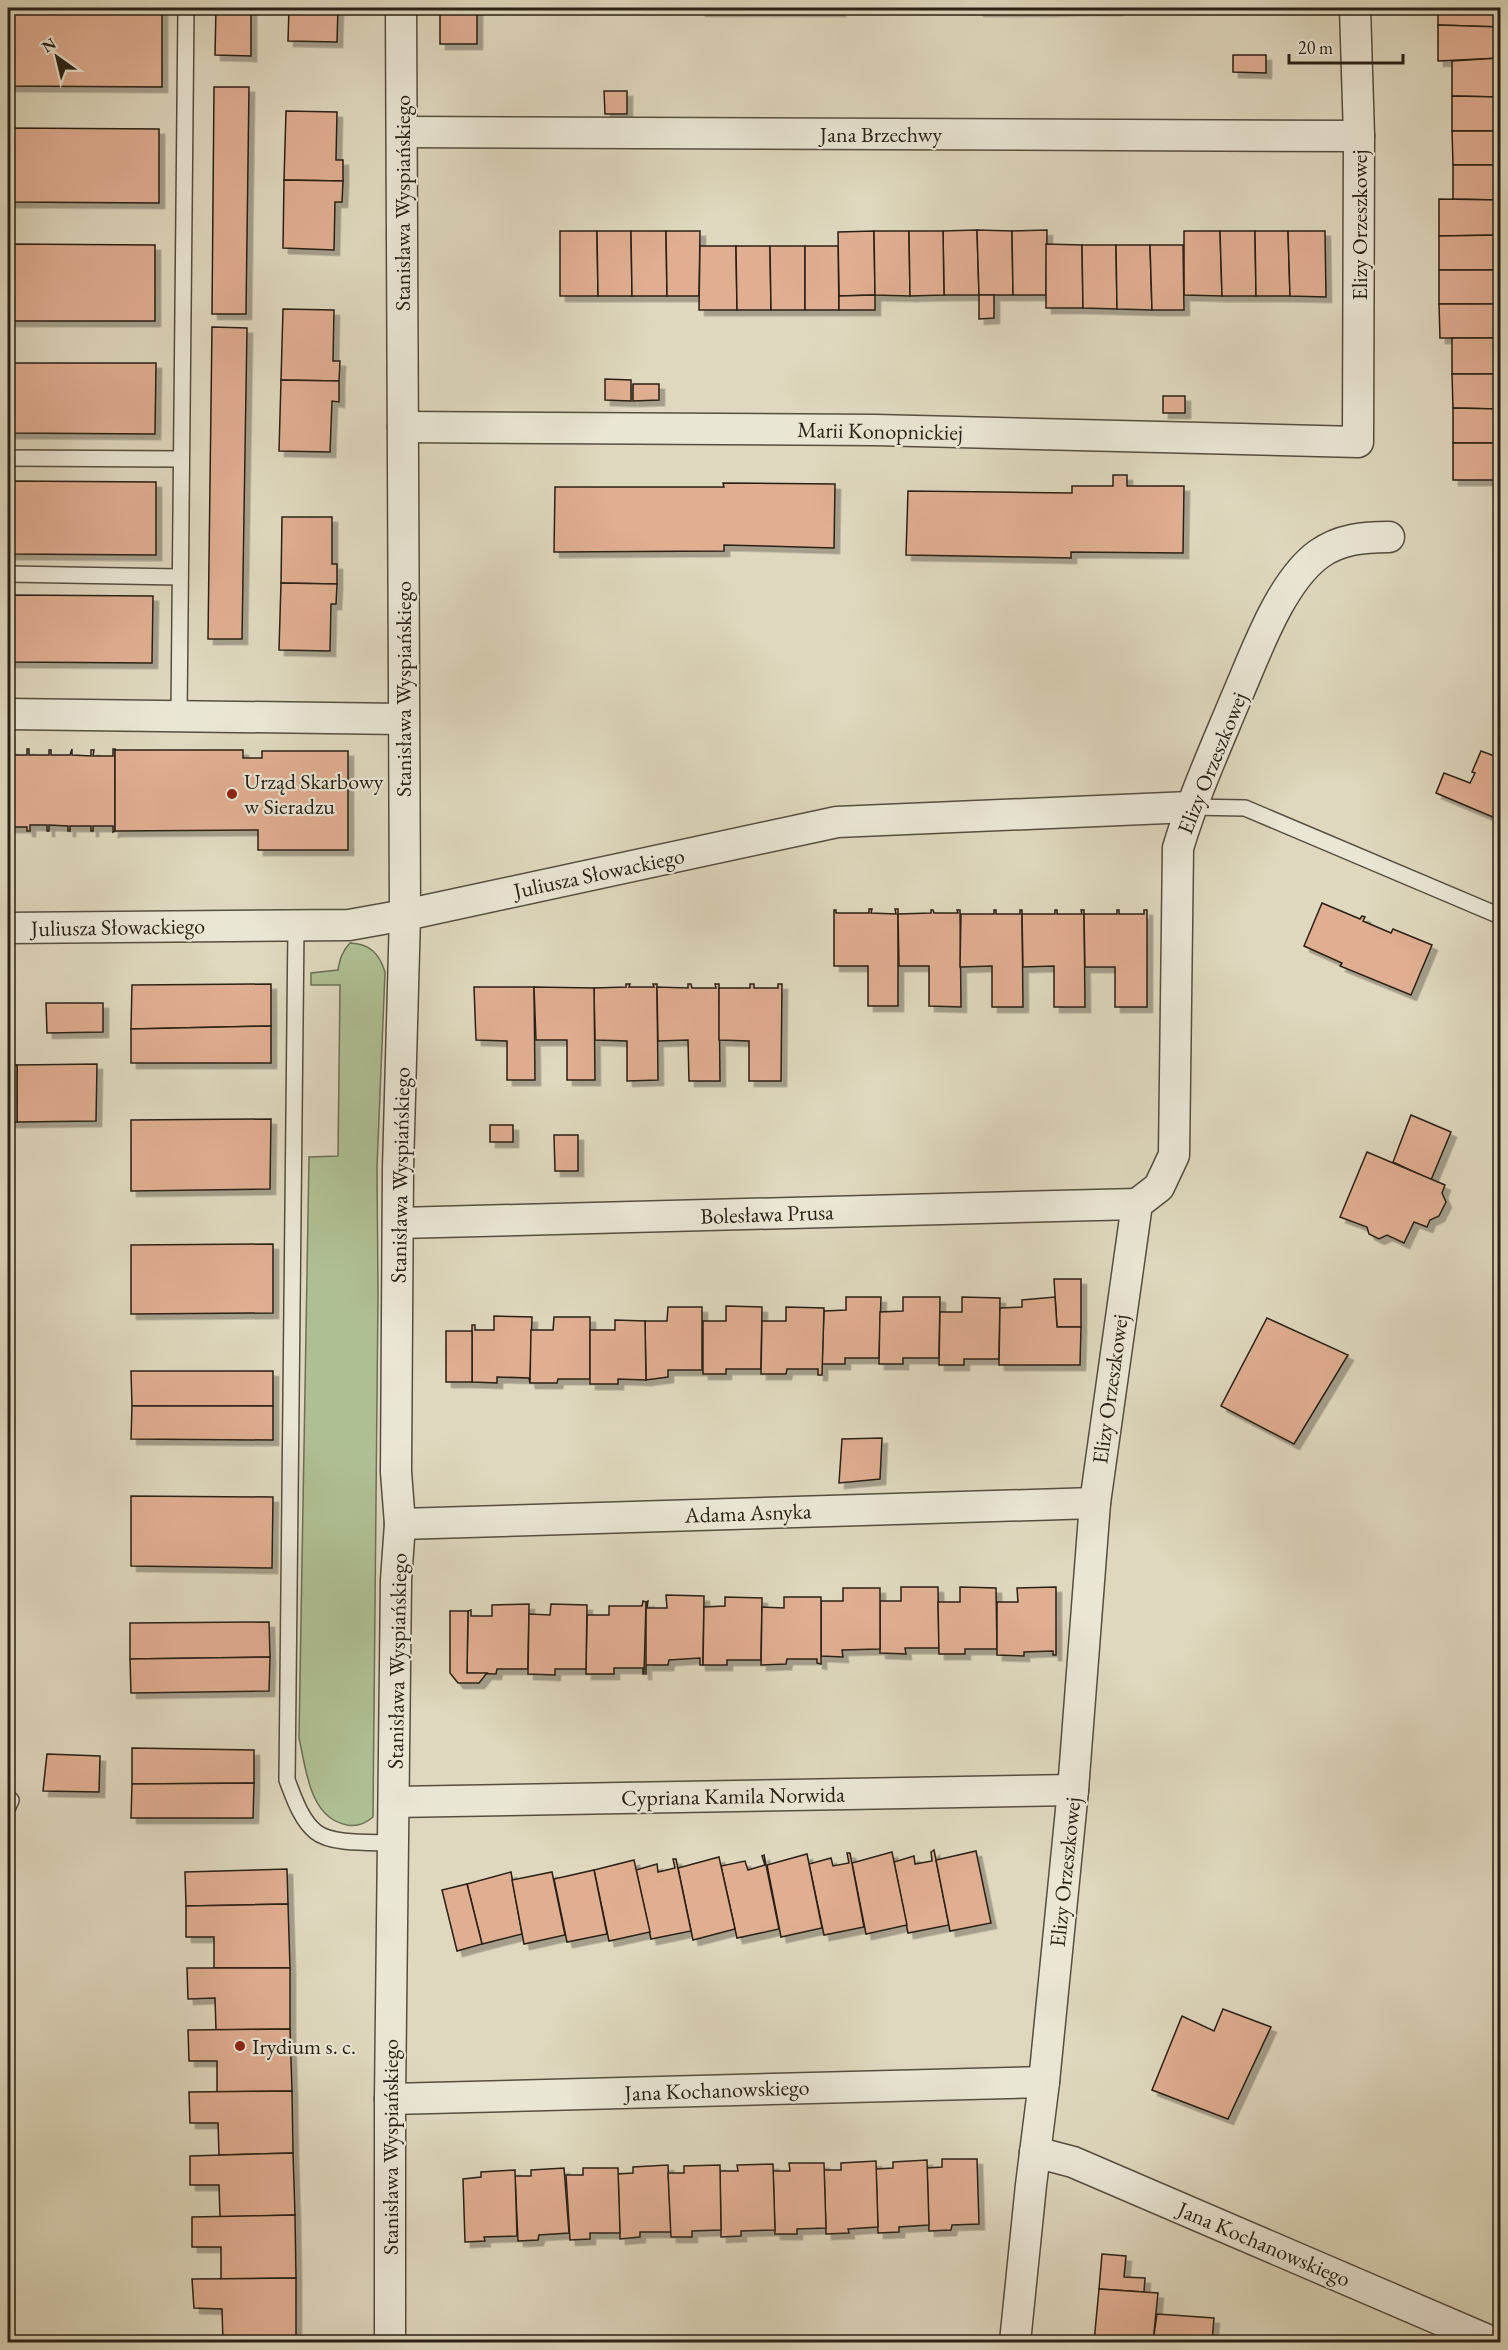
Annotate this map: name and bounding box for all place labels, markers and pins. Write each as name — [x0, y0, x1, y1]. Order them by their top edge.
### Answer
place label: Urząd Skarbowy w Sieradzu — [244, 767, 384, 821]
marker: Urząd Skarbowy w Sieradzu — [225, 787, 239, 801]
place label: Irydium s. c. — [252, 2032, 356, 2061]
marker: Irydium s. c. — [233, 2039, 247, 2053]

